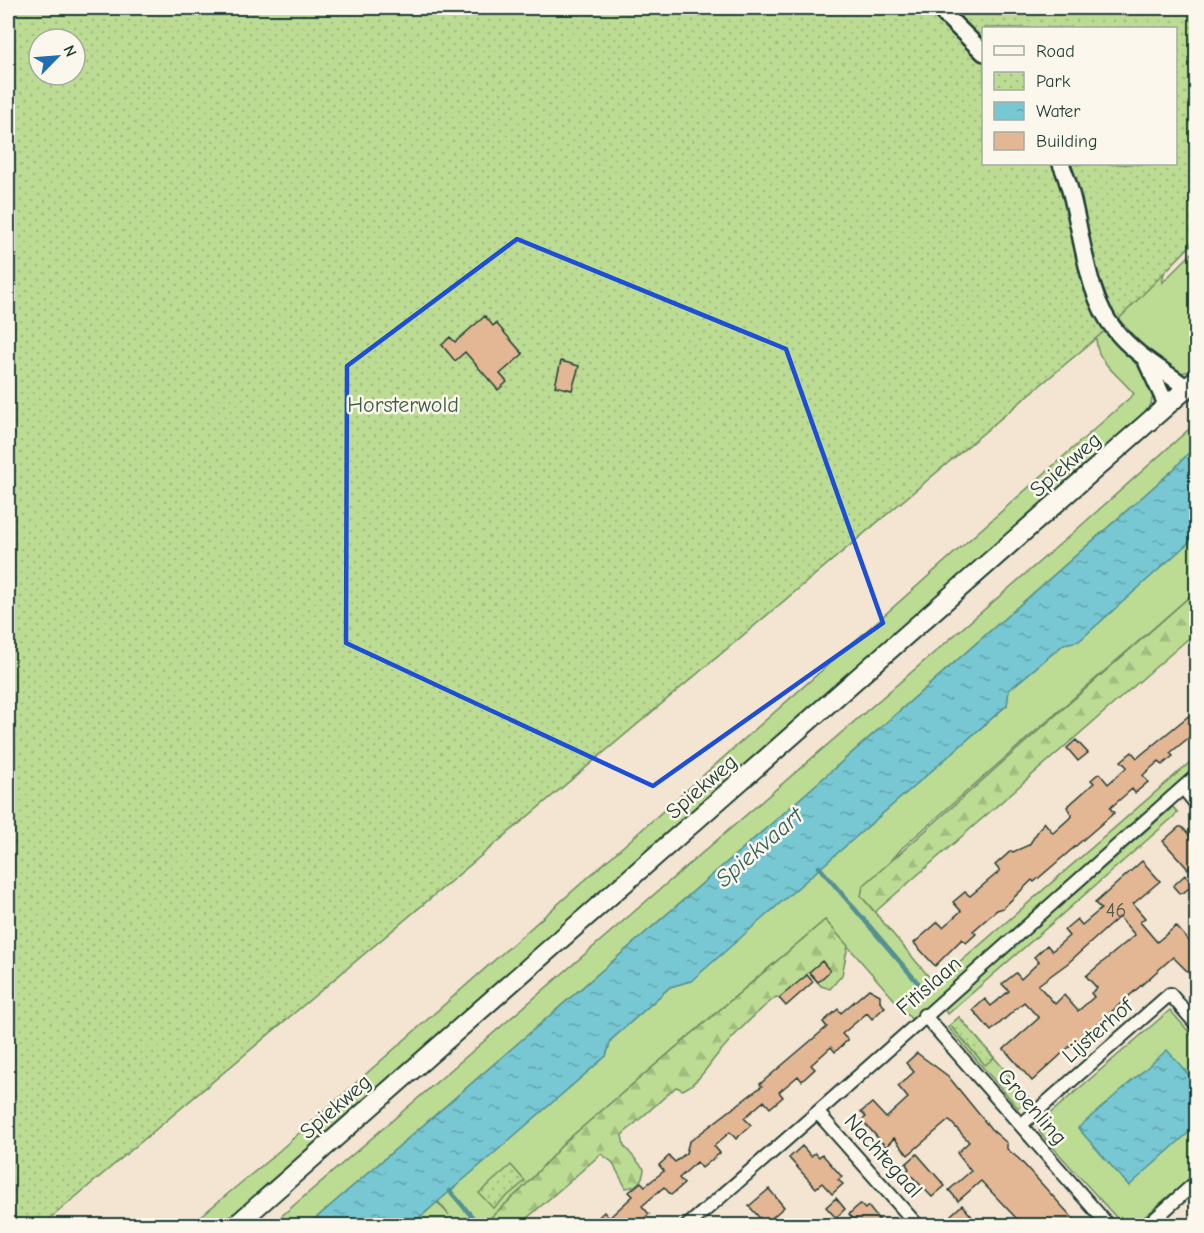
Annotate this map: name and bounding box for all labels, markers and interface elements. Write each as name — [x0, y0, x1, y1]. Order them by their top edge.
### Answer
north arrow — [27, 27, 87, 87]
legend — [982, 27, 1177, 165]
text: Road — [1036, 41, 1075, 62]
text: N — [59, 43, 80, 60]
text: Park — [1036, 71, 1071, 92]
text: Water — [1036, 101, 1081, 122]
text: Building — [1036, 131, 1098, 152]
park label: Horsterwold — [347, 392, 459, 418]
street label: Spiekweg — [1025, 427, 1107, 503]
street label: Spiekweg — [661, 749, 743, 825]
water label: Spiekvaart — [709, 800, 810, 893]
house number: 46 — [1106, 899, 1126, 922]
street label: Fitislaan — [891, 950, 967, 1021]
street label: Lijsterhof — [1057, 992, 1140, 1069]
street label: Groenling — [992, 1063, 1072, 1150]
street label: Spiekweg — [295, 1069, 377, 1145]
street label: Nachtegaal — [839, 1108, 928, 1203]

